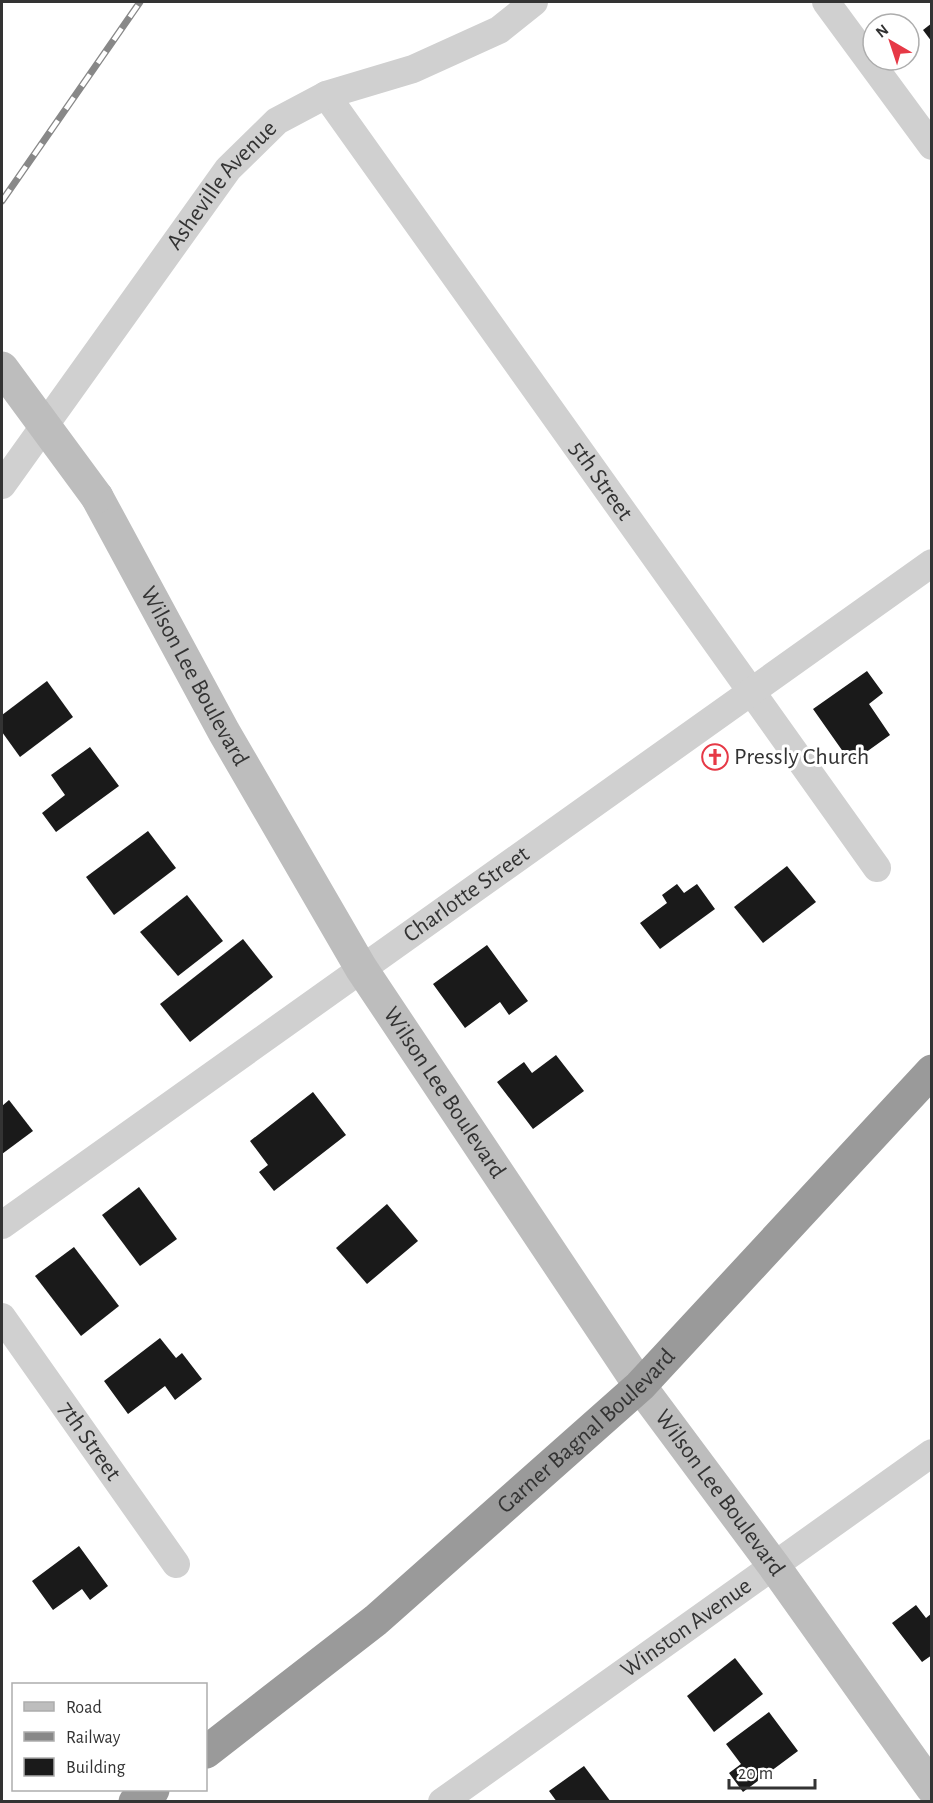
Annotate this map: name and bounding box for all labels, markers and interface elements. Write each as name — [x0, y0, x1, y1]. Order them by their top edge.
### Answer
north arrow — [861, 12, 921, 72]
text: N — [873, 21, 892, 41]
street label: Asheville Avenue — [162, 116, 281, 254]
street label: 5th Street — [565, 437, 637, 525]
street label: Wilson Lee Boulevard — [136, 583, 253, 770]
church icon: Pressly Church — [700, 742, 730, 772]
place label: Pressly Church — [734, 745, 869, 769]
street label: Charlotte Street — [399, 842, 534, 947]
street label: Wilson Lee Boulevard — [379, 1003, 510, 1183]
street label: Garner Bagnal Boulevard — [493, 1344, 680, 1518]
street label: 7th Street — [54, 1397, 126, 1486]
street label: Wilson Lee Boulevard — [650, 1406, 789, 1580]
street label: Winston Avenue — [617, 1574, 756, 1682]
legend — [12, 1683, 207, 1791]
text: Road — [66, 1699, 102, 1717]
text: Railway — [66, 1729, 121, 1747]
scale bar — [729, 1752, 814, 1790]
text: Building — [66, 1759, 126, 1777]
text: 20 m — [738, 1765, 773, 1783]

